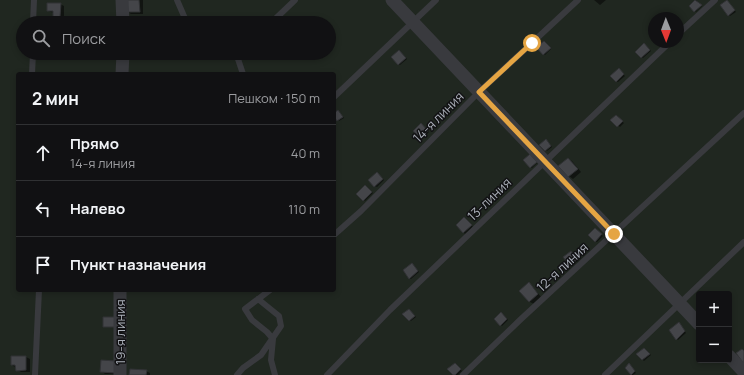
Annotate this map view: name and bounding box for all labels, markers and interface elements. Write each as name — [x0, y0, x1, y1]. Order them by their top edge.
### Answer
north arrow — [648, 12, 684, 48]
search box — [16, 16, 336, 60]
icon: search — [30, 27, 52, 49]
text: Поиск — [62, 28, 106, 49]
route start — [523, 34, 541, 52]
text: 2 мин — [32, 87, 79, 110]
street label: 14-я линия — [409, 88, 467, 146]
text: Пешком · 150 m — [228, 89, 320, 107]
text: Прямо — [70, 133, 119, 154]
icon: ahead — [32, 142, 54, 164]
text: 40 m — [291, 144, 320, 162]
text: 14-я линия — [70, 154, 135, 172]
street label: 13-линия — [463, 173, 515, 225]
icon: left — [32, 198, 54, 220]
text: Налево — [70, 198, 125, 219]
text: 110 m — [288, 200, 320, 218]
route end — [605, 225, 623, 243]
street label: 12-я линия — [532, 238, 592, 296]
icon: arrive — [32, 254, 54, 276]
text: Пункт назначения — [70, 254, 206, 275]
map controls — [696, 291, 732, 363]
button: + — [696, 291, 732, 327]
street label: 19-я линия — [111, 299, 129, 365]
button: − — [696, 327, 732, 363]

